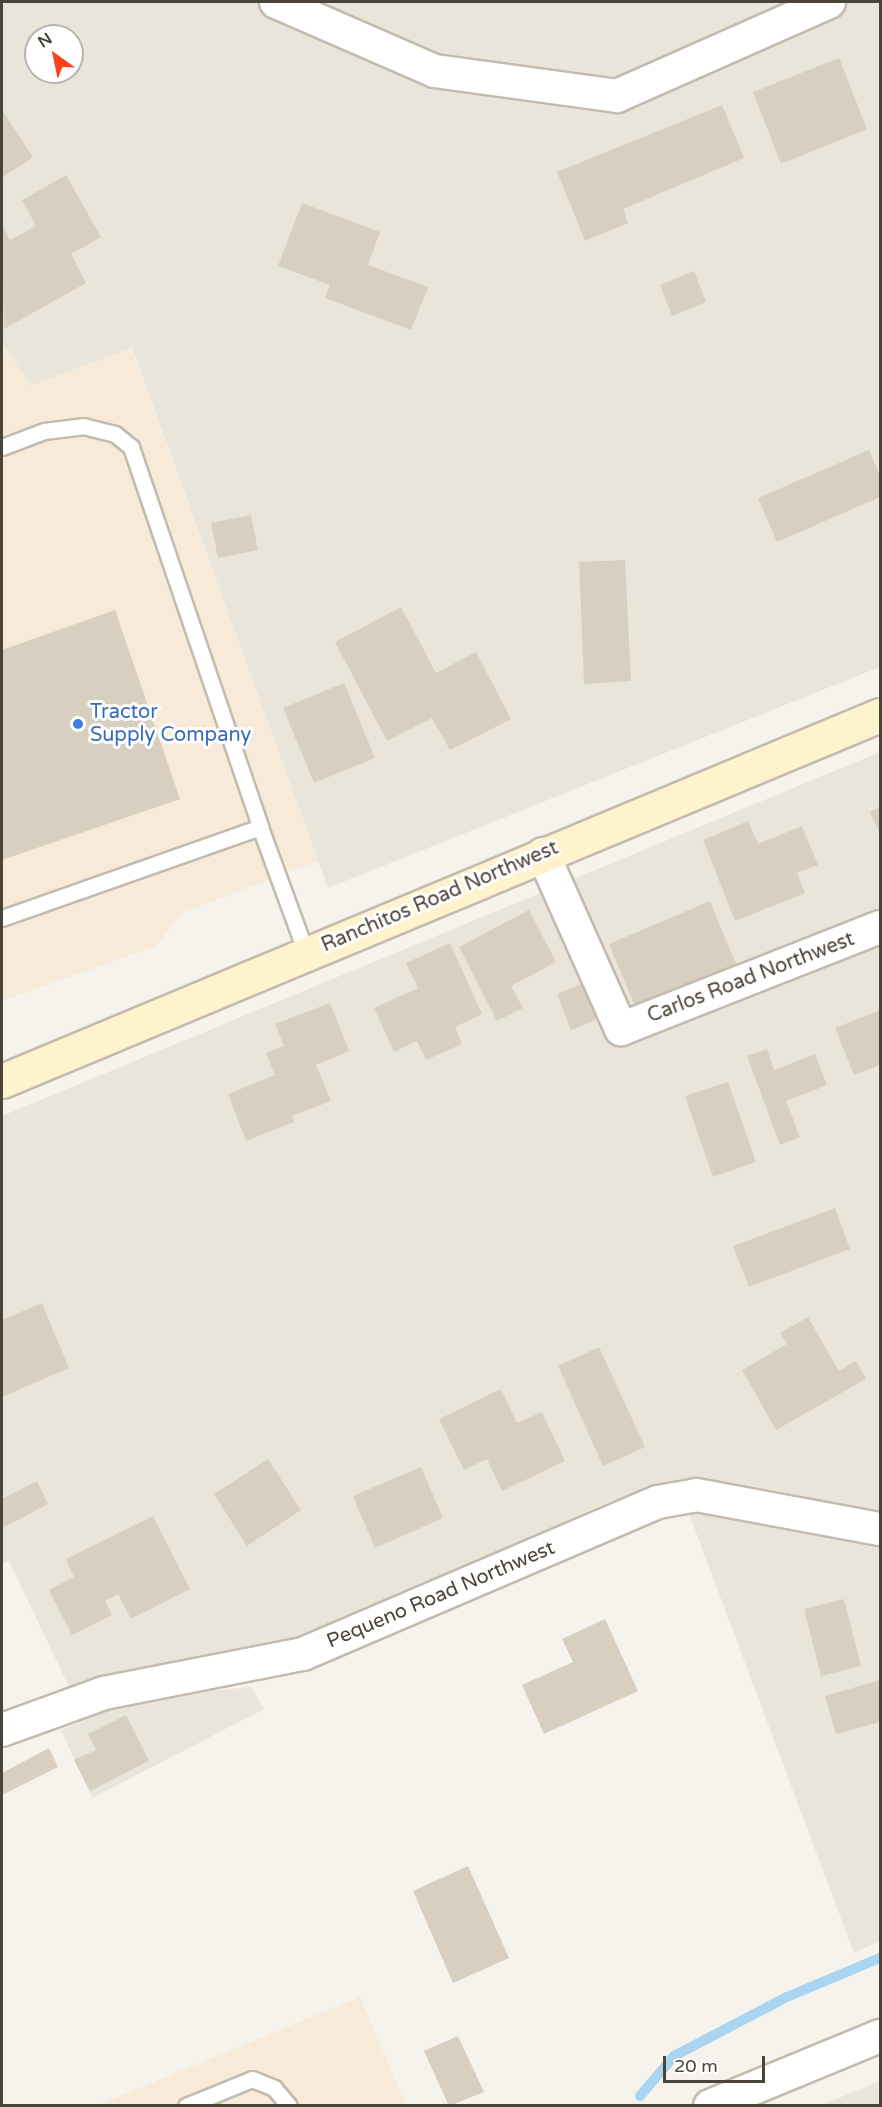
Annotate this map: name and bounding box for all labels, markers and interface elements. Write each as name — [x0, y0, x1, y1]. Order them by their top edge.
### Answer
north arrow — [24, 24, 84, 84]
text: N — [34, 29, 56, 52]
place label: Tractor Supply Company — [90, 700, 251, 747]
marker: Tractor Supply Company — [71, 717, 85, 731]
street label: Ranchitos Road Northwest — [318, 836, 562, 958]
street label: Carlos Road Northwest — [644, 927, 858, 1029]
street label: Pequeno Road Northwest — [324, 1536, 558, 1654]
scale bar — [666, 2044, 768, 2082]
text: 20 m — [674, 2055, 718, 2077]

